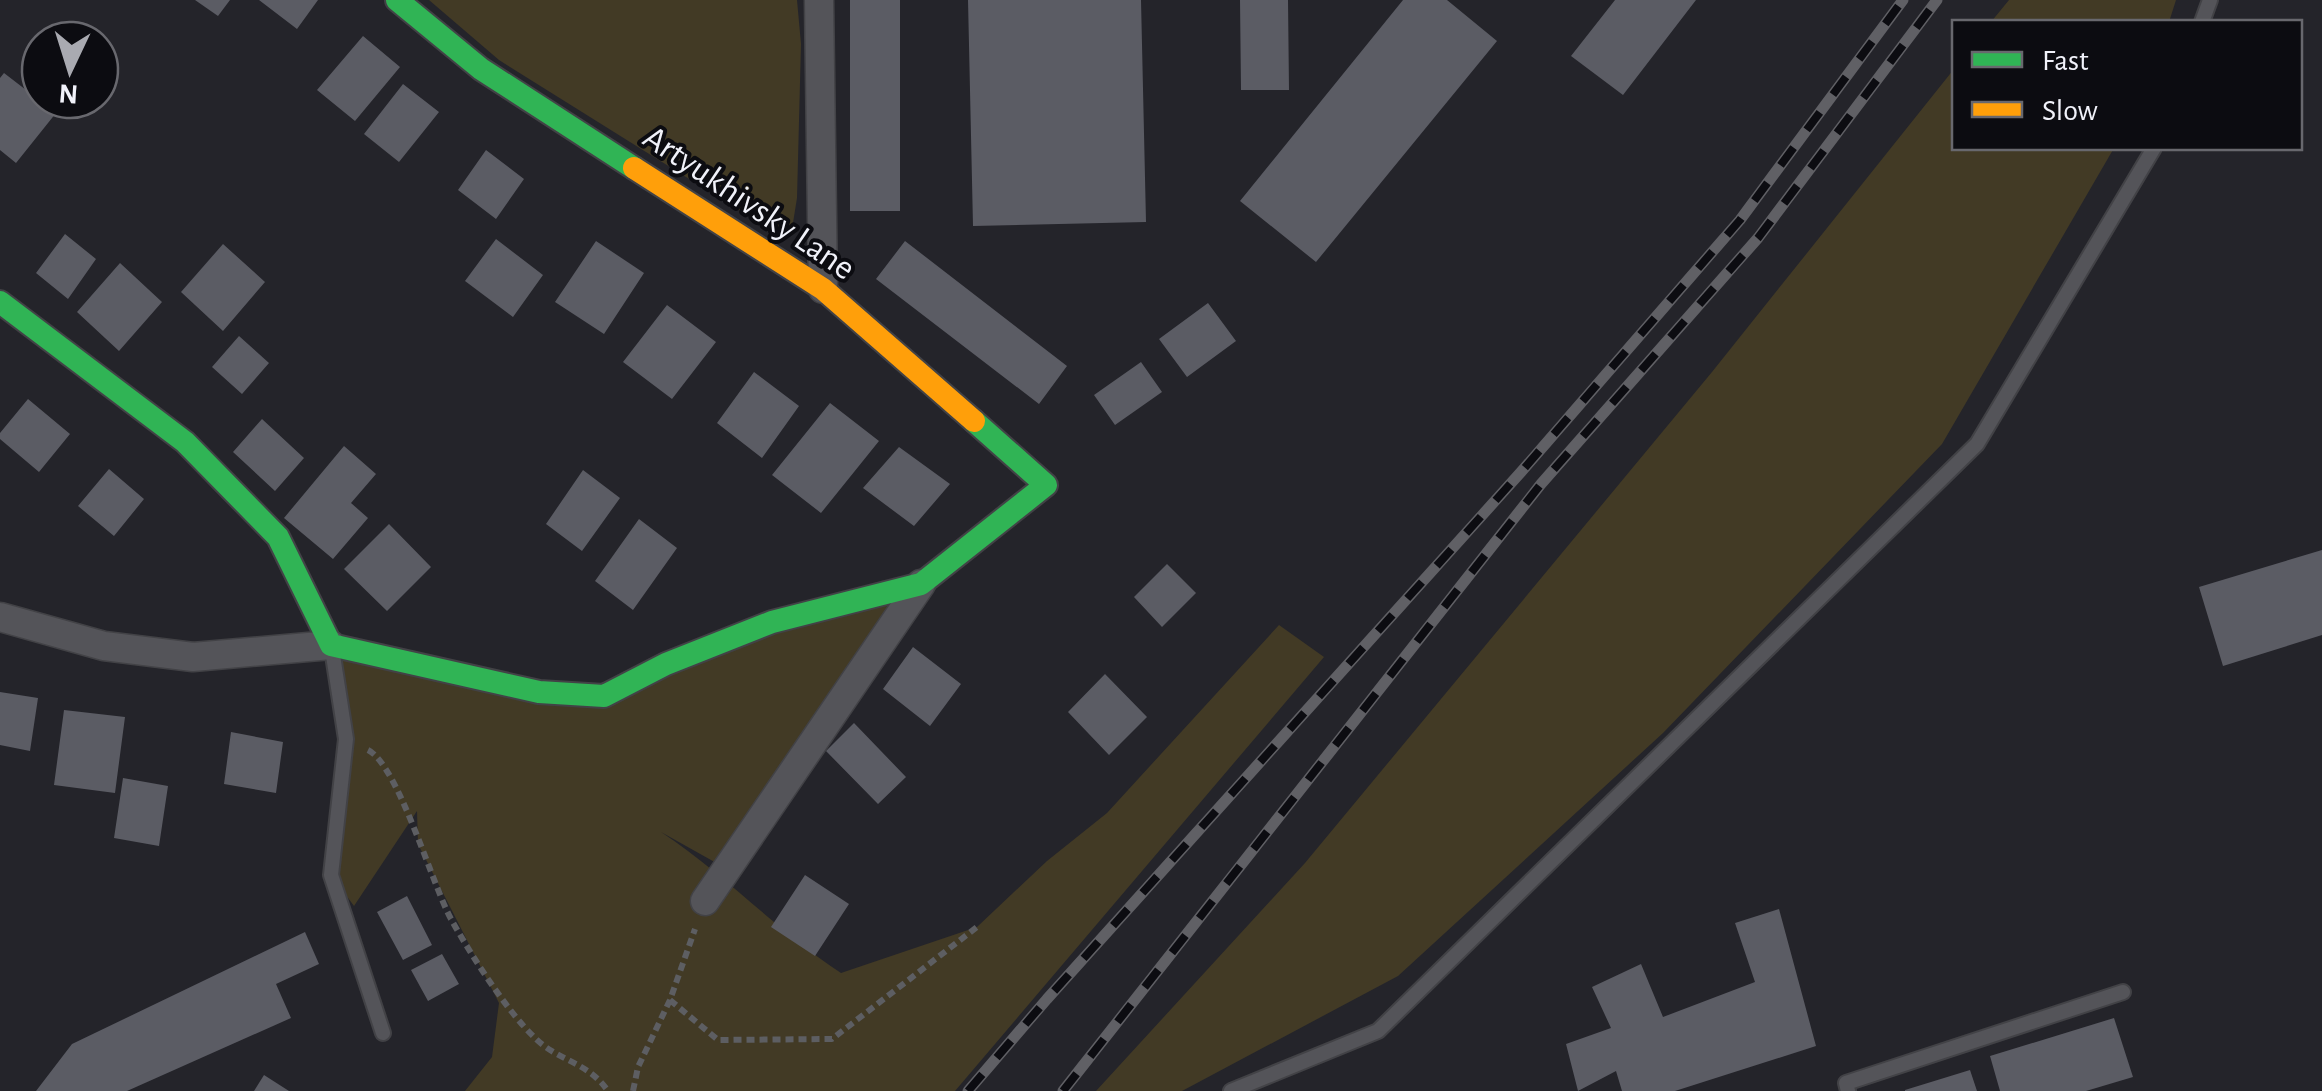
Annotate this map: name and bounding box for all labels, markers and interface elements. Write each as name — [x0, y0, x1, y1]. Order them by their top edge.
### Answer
north arrow — [20, 20, 120, 120]
legend — [1952, 20, 2302, 150]
text: Fast — [2042, 46, 2089, 76]
text: N — [58, 78, 79, 108]
text: Slow — [2042, 96, 2098, 126]
street label: Artyukhivsky Lane — [637, 119, 861, 287]

